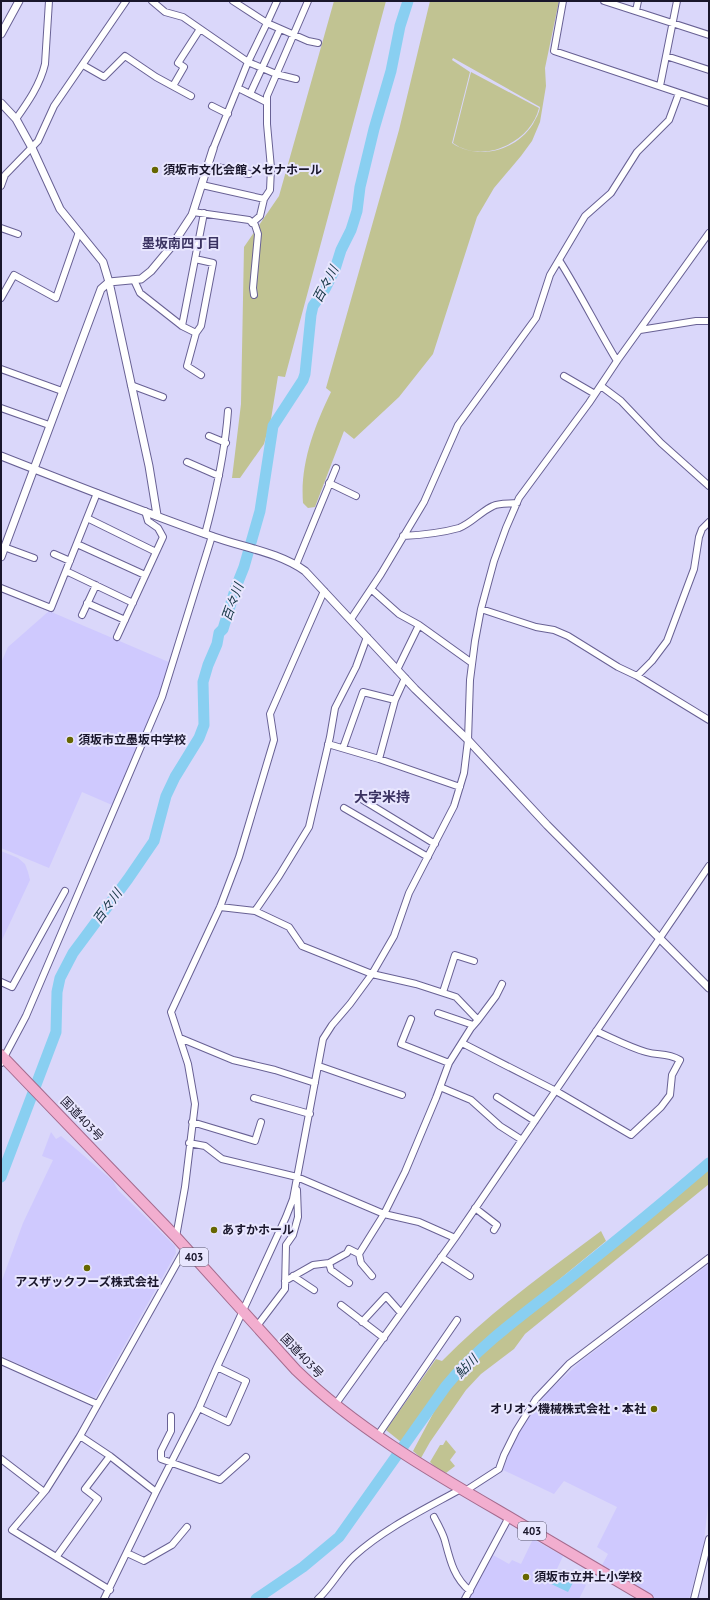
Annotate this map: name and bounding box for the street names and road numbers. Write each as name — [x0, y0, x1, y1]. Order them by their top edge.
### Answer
street label: 国道403号 — [58, 1093, 107, 1144]
road number: 403 — [180, 1248, 208, 1266]
street label: 国道403号 — [278, 1330, 327, 1381]
road number: 403 — [518, 1522, 546, 1540]

